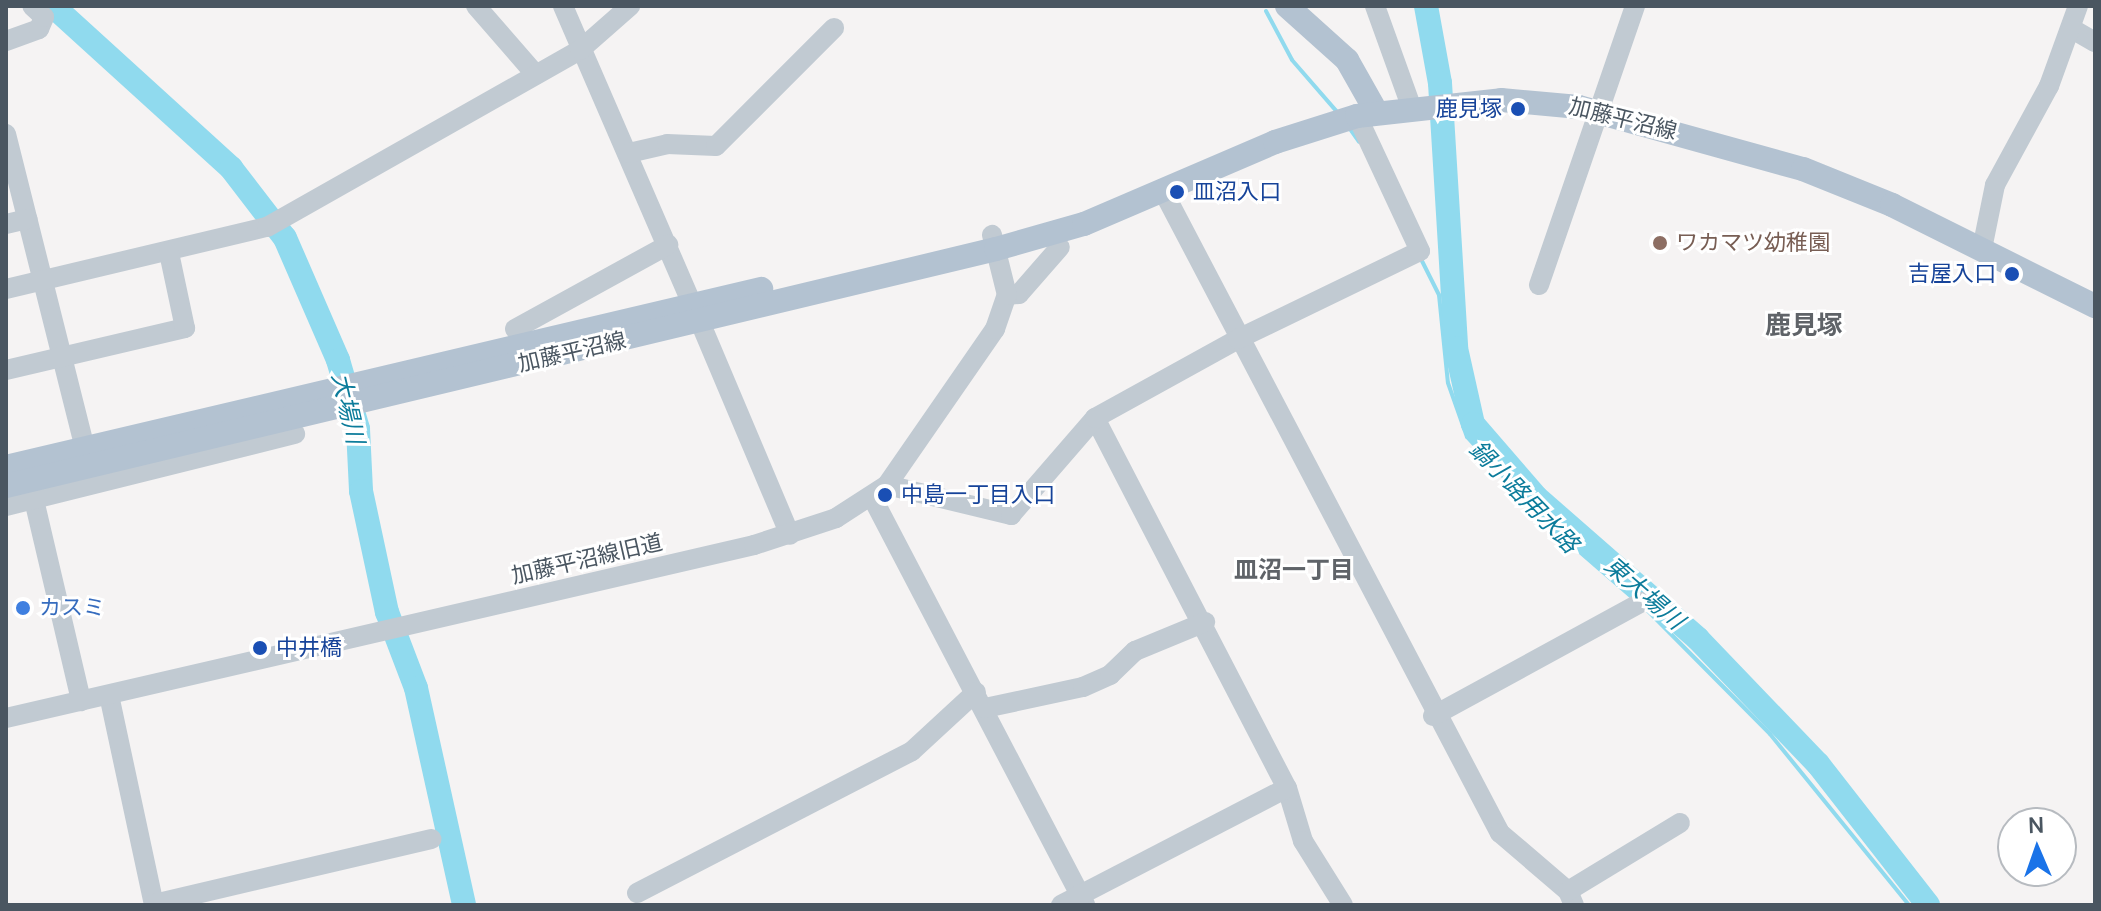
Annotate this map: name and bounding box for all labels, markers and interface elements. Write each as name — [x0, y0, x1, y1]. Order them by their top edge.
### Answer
street label: 加藤平沼線 — [1566, 93, 1680, 145]
place label: 鹿見塚 — [1436, 96, 1502, 122]
marker: 鹿見塚 — [1509, 100, 1527, 118]
place label: 皿沼入口 — [1193, 179, 1281, 205]
marker: 皿沼入口 — [1168, 183, 1186, 201]
place label: ワカマツ幼稚園 — [1676, 230, 1830, 256]
marker: ワカマツ幼稚園 — [1651, 234, 1669, 252]
place label: 吉屋入口 — [1908, 261, 1996, 287]
marker: 吉屋入口 — [2003, 265, 2021, 283]
district label: 鹿見塚 — [1765, 309, 1843, 341]
street label: 加藤平沼線 — [515, 327, 629, 377]
water label: 大場川 — [327, 370, 371, 446]
water label: 鍋小路用水路 — [1465, 434, 1585, 558]
place label: 中島一丁目入口 — [901, 482, 1055, 508]
marker: 中島一丁目入口 — [876, 486, 894, 504]
street label: 加藤平沼線旧道 — [509, 529, 665, 589]
water label: 東大場川 — [1599, 550, 1691, 634]
district label: 皿沼一丁目 — [1234, 555, 1354, 583]
place label: カスミ — [39, 595, 105, 621]
marker: カスミ — [14, 599, 32, 617]
place label: 中井橋 — [276, 635, 342, 661]
marker: 中井橋 — [251, 639, 269, 657]
north arrow — [1997, 807, 2077, 887]
text: N — [2028, 810, 2045, 840]

